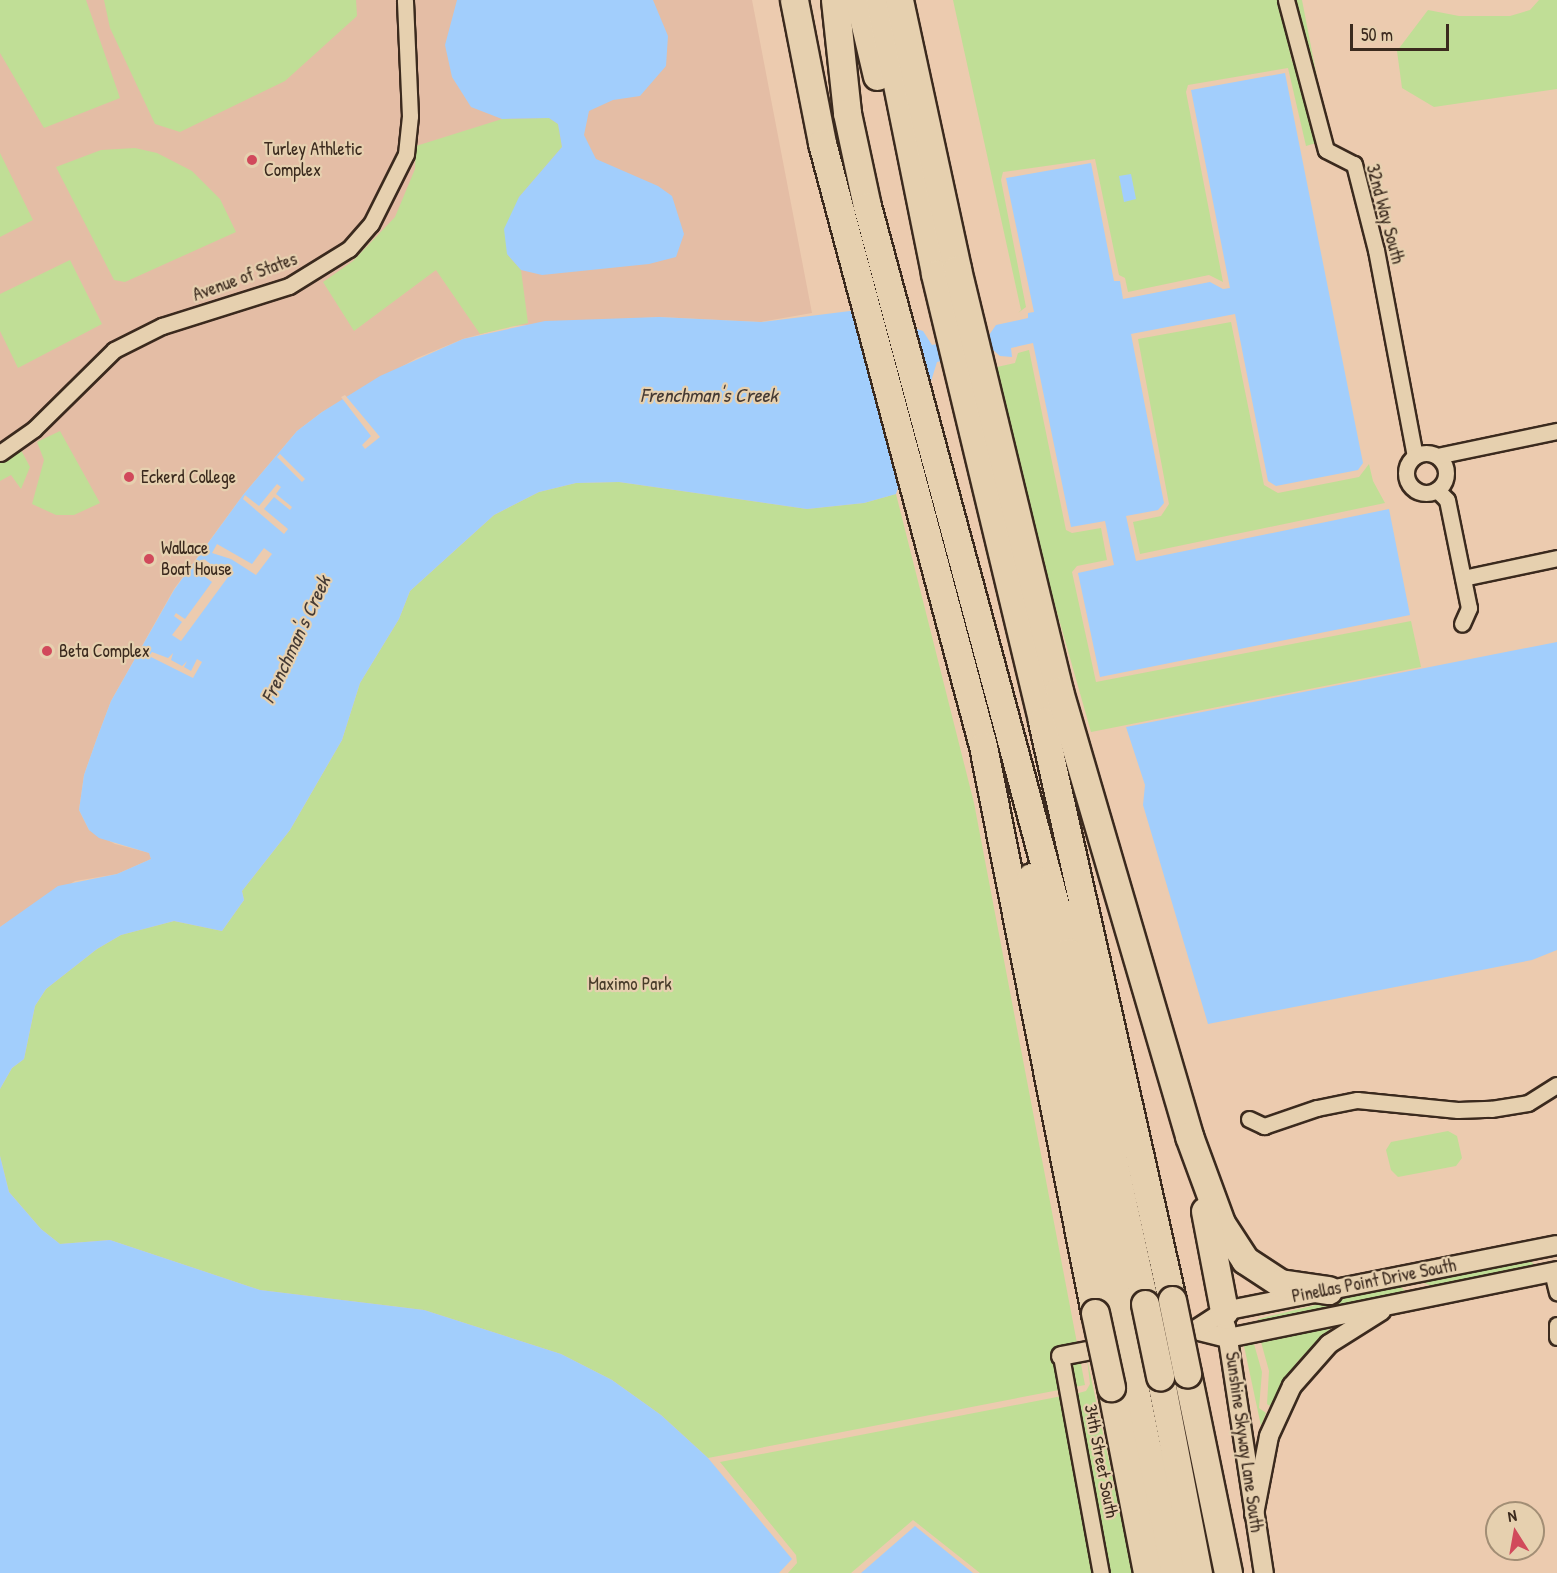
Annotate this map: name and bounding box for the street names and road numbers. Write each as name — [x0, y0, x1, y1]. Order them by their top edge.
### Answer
street label: 32nd Way South — [1361, 162, 1409, 266]
street label: Avenue of States — [190, 248, 300, 306]
street label: Pinellas Point Drive South — [1290, 1254, 1458, 1308]
street label: Sunshine Skyway Lane South — [1221, 1351, 1267, 1533]
street label: 34th Street South — [1079, 1402, 1123, 1520]

